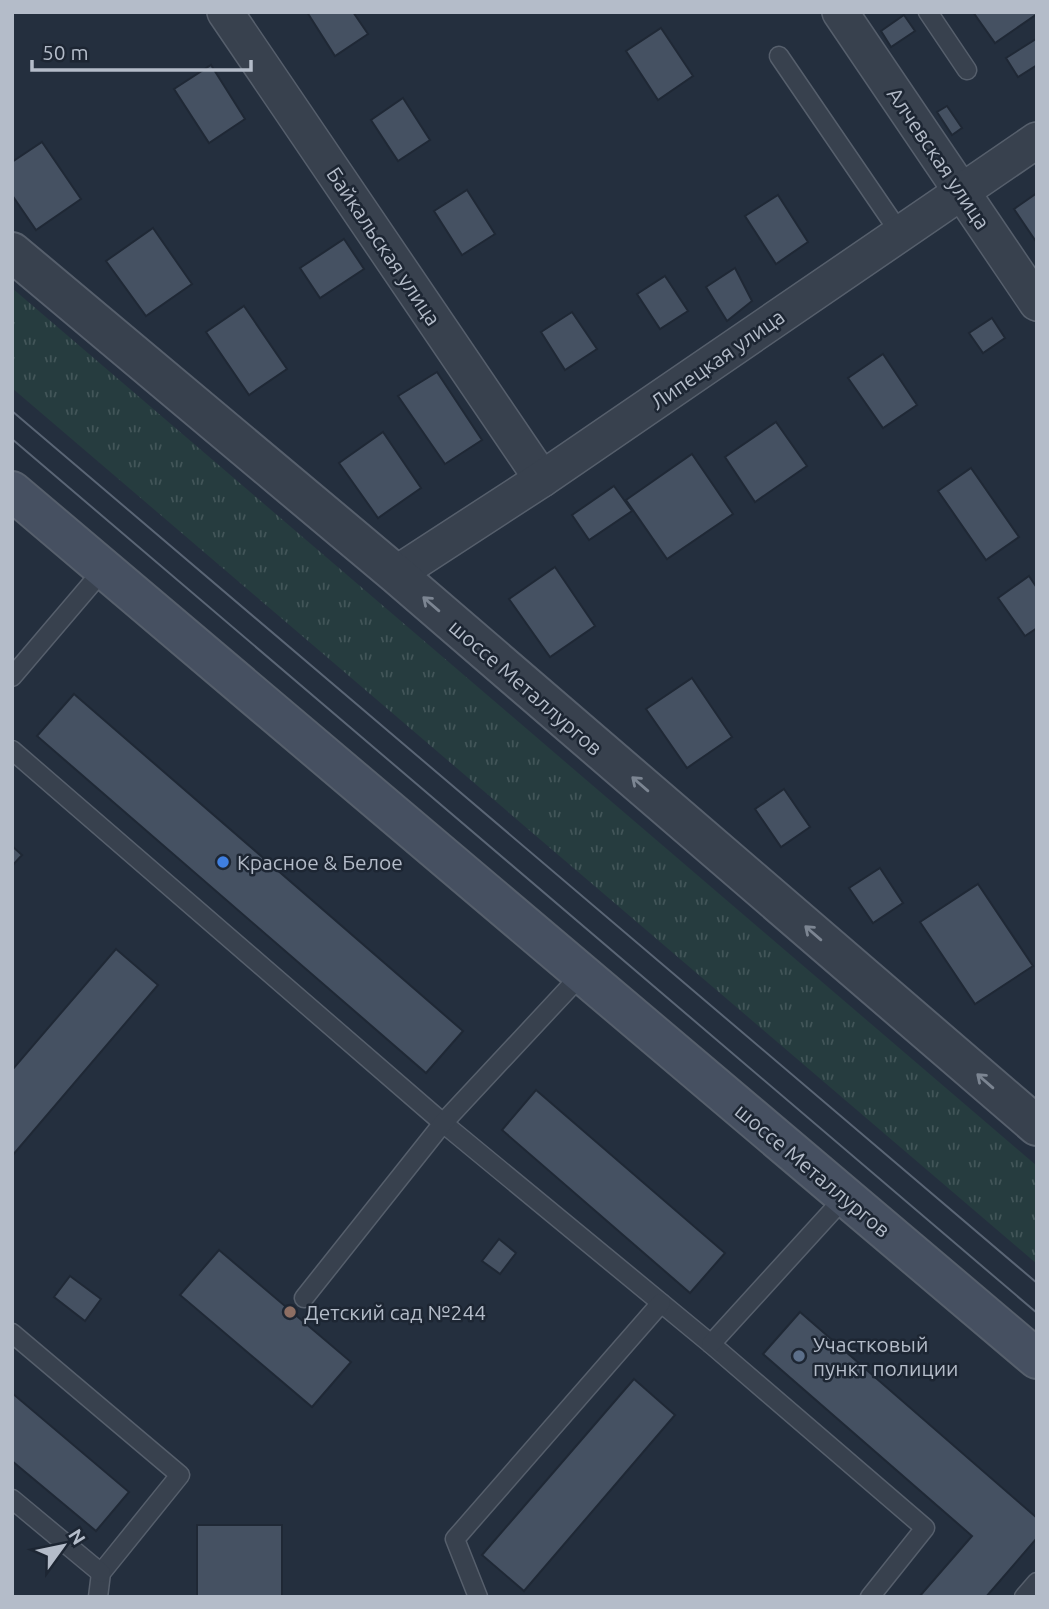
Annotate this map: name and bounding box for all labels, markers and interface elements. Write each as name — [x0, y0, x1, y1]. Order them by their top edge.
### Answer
scale bar — [32, 28, 250, 72]
text: 50 m — [42, 40, 89, 64]
street label: Алчевская улица — [883, 83, 995, 233]
street label: Байкальская улица — [322, 162, 446, 330]
street label: Липецкая улица — [645, 304, 789, 414]
one-way arrow — [422, 596, 440, 612]
street label: шоссе Металлургов — [445, 614, 607, 760]
one-way arrow — [631, 776, 649, 792]
place label: Красное & Белое — [237, 850, 403, 874]
marker: Красное & Белое — [215, 854, 231, 870]
one-way arrow — [804, 925, 822, 941]
one-way arrow — [976, 1073, 994, 1089]
street label: шоссе Металлургов — [731, 1098, 895, 1242]
place label: Детский сад №244 — [304, 1300, 486, 1324]
marker: Детский сад №244 — [282, 1304, 298, 1320]
place label: Участковый пункт полиции — [813, 1332, 959, 1380]
marker: Участковый пункт полиции — [791, 1348, 807, 1364]
north arrow — [28, 1511, 98, 1581]
text: N — [64, 1525, 90, 1549]

